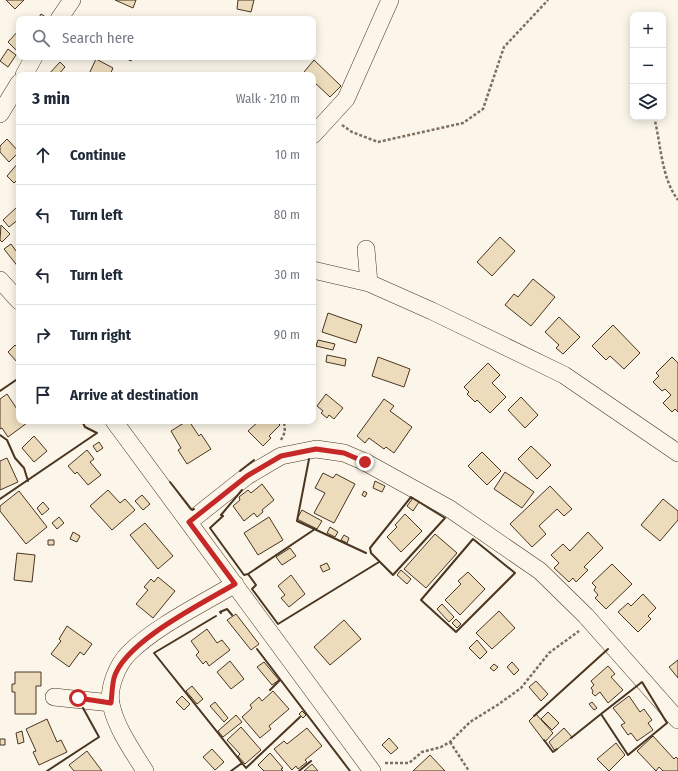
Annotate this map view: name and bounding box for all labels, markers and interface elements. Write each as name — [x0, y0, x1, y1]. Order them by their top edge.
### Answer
map controls — [630, 12, 666, 120]
button: + — [630, 12, 666, 48]
search box — [16, 16, 316, 60]
icon: search — [30, 27, 52, 49]
text: Search here — [62, 29, 134, 47]
button: − — [630, 48, 666, 84]
button: layers — [630, 84, 666, 120]
text: 3 min — [32, 88, 70, 109]
text: Walk · 210 m — [236, 91, 300, 106]
icon: ahead — [32, 144, 54, 166]
text: Continue — [70, 146, 126, 164]
text: 10 m — [275, 147, 300, 162]
icon: left — [32, 204, 54, 226]
text: Turn left — [70, 206, 123, 224]
text: 80 m — [274, 207, 300, 222]
icon: left — [32, 264, 54, 286]
text: Turn left — [70, 266, 123, 284]
text: 30 m — [274, 267, 300, 282]
icon: right — [32, 324, 54, 346]
text: Turn right — [70, 326, 131, 344]
text: 90 m — [274, 327, 300, 342]
icon: arrive — [32, 384, 54, 406]
text: Arrive at destination — [70, 386, 198, 404]
route end — [356, 453, 374, 471]
route start — [69, 689, 87, 707]

